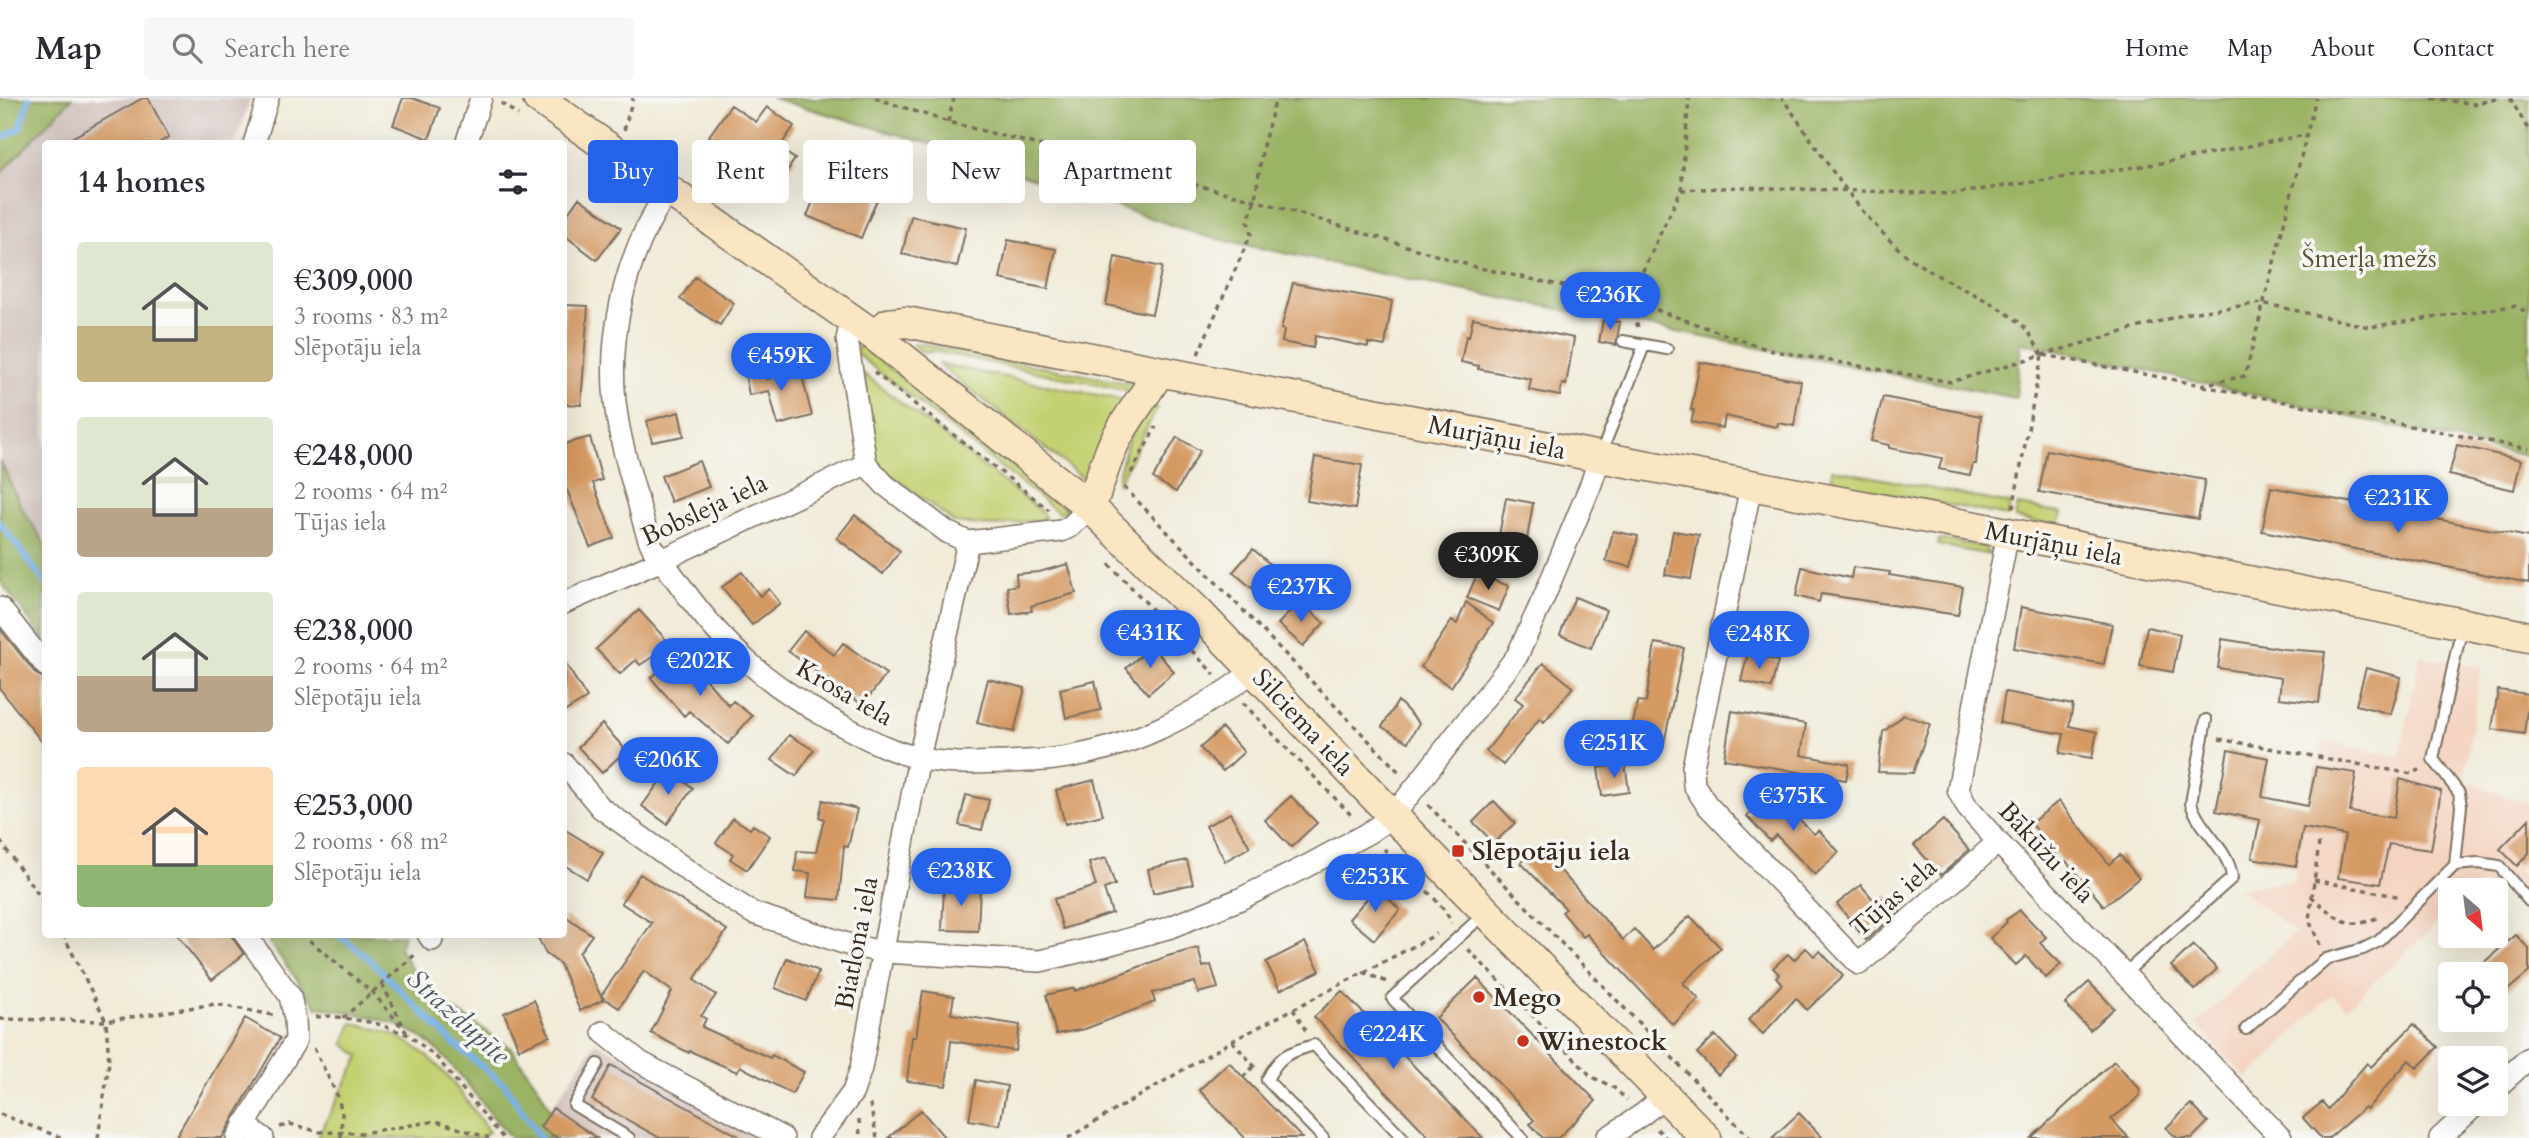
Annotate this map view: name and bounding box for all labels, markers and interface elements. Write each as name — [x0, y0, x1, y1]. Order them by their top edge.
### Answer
search box — [144, 17, 634, 80]
text: Map — [35, 26, 102, 71]
icon: search — [168, 29, 206, 67]
text: Search here — [224, 31, 350, 66]
text: Home — [2125, 32, 2189, 65]
text: Map — [2227, 32, 2273, 65]
text: About — [2311, 32, 2375, 65]
text: Contact — [2413, 32, 2494, 65]
chip: Buy — [588, 140, 678, 203]
chip: Rent — [692, 140, 789, 203]
chip: Filters — [803, 140, 913, 203]
chip: New — [927, 140, 1025, 203]
chip: Apartment — [1039, 140, 1196, 203]
text: 14 homes — [77, 162, 206, 203]
icon: filters — [494, 163, 532, 201]
park label: Šmerļa mežs — [2301, 241, 2437, 276]
text: €309,000 — [294, 260, 413, 301]
icon: home — [133, 270, 217, 354]
pin: €236K — [1561, 272, 1659, 332]
text: €236K — [1576, 279, 1644, 310]
text: 3 rooms · 83 m² — [294, 301, 447, 332]
text: Slēpotāju iela — [294, 332, 422, 363]
pin: €459K — [732, 334, 830, 393]
text: €459K — [747, 340, 815, 371]
street label: Murjāņu iela — [1425, 407, 1569, 468]
text: €248,000 — [294, 435, 413, 476]
icon: home — [133, 445, 217, 529]
street label: Bobsleja iela — [635, 465, 773, 554]
text: 2 rooms · 64 m² — [294, 476, 447, 507]
pin: €231K — [2349, 476, 2447, 535]
text: €231K — [2364, 482, 2432, 513]
text: Tūjas iela — [294, 507, 386, 538]
street label: Murjāņu iela — [1982, 513, 2126, 574]
pin: €309K — [1439, 532, 1537, 592]
text: €309K — [1454, 539, 1522, 570]
pin: €237K — [1252, 564, 1350, 624]
text: €237K — [1267, 571, 1335, 602]
text: €238,000 — [294, 610, 413, 651]
pin: €431K — [1101, 610, 1199, 670]
pin: €248K — [1710, 612, 1808, 671]
text: €431K — [1116, 617, 1184, 648]
text: €248K — [1725, 618, 1793, 649]
icon: home — [133, 620, 217, 704]
pin: €202K — [651, 638, 749, 698]
text: €202K — [666, 645, 734, 676]
text: 2 rooms · 64 m² — [294, 651, 447, 682]
street label: Krosa iela — [790, 651, 900, 734]
street label: Silciema iela — [1245, 661, 1363, 784]
text: Slēpotāju iela — [294, 682, 422, 713]
pin: €251K — [1565, 720, 1663, 780]
text: €251K — [1580, 727, 1648, 758]
pin: €206K — [619, 738, 717, 797]
text: €206K — [634, 744, 702, 775]
pin: €375K — [1744, 774, 1842, 833]
text: €375K — [1759, 780, 1827, 811]
text: €253,000 — [294, 785, 413, 826]
street label: Bākūžu iela — [1991, 794, 2103, 911]
icon: home — [133, 795, 217, 879]
text: 2 rooms · 68 m² — [294, 826, 447, 857]
place label: Slēpotāju iela — [1472, 834, 1631, 869]
marker: Slēpotāju iela — [1450, 843, 1466, 859]
pin: €238K — [912, 848, 1010, 908]
street label: Tūjas iela — [1842, 850, 1944, 945]
pin: €253K — [1326, 854, 1424, 914]
text: €238K — [927, 855, 995, 886]
text: Slēpotāju iela — [294, 857, 422, 888]
text: €253K — [1341, 861, 1409, 892]
street label: Biatlona iela — [826, 873, 887, 1013]
north arrow — [2438, 878, 2508, 948]
map controls — [2438, 878, 2508, 1116]
water label: Strazdupīte — [398, 960, 518, 1073]
button: locate — [2438, 962, 2508, 1032]
place label: Mego — [1493, 980, 1561, 1015]
marker: Mego — [1471, 989, 1487, 1005]
pin: €224K — [1344, 1012, 1442, 1071]
text: €224K — [1359, 1018, 1427, 1049]
place label: Winestock — [1536, 1024, 1668, 1059]
marker: Winestock — [1515, 1033, 1531, 1049]
button: layers — [2438, 1046, 2508, 1116]

